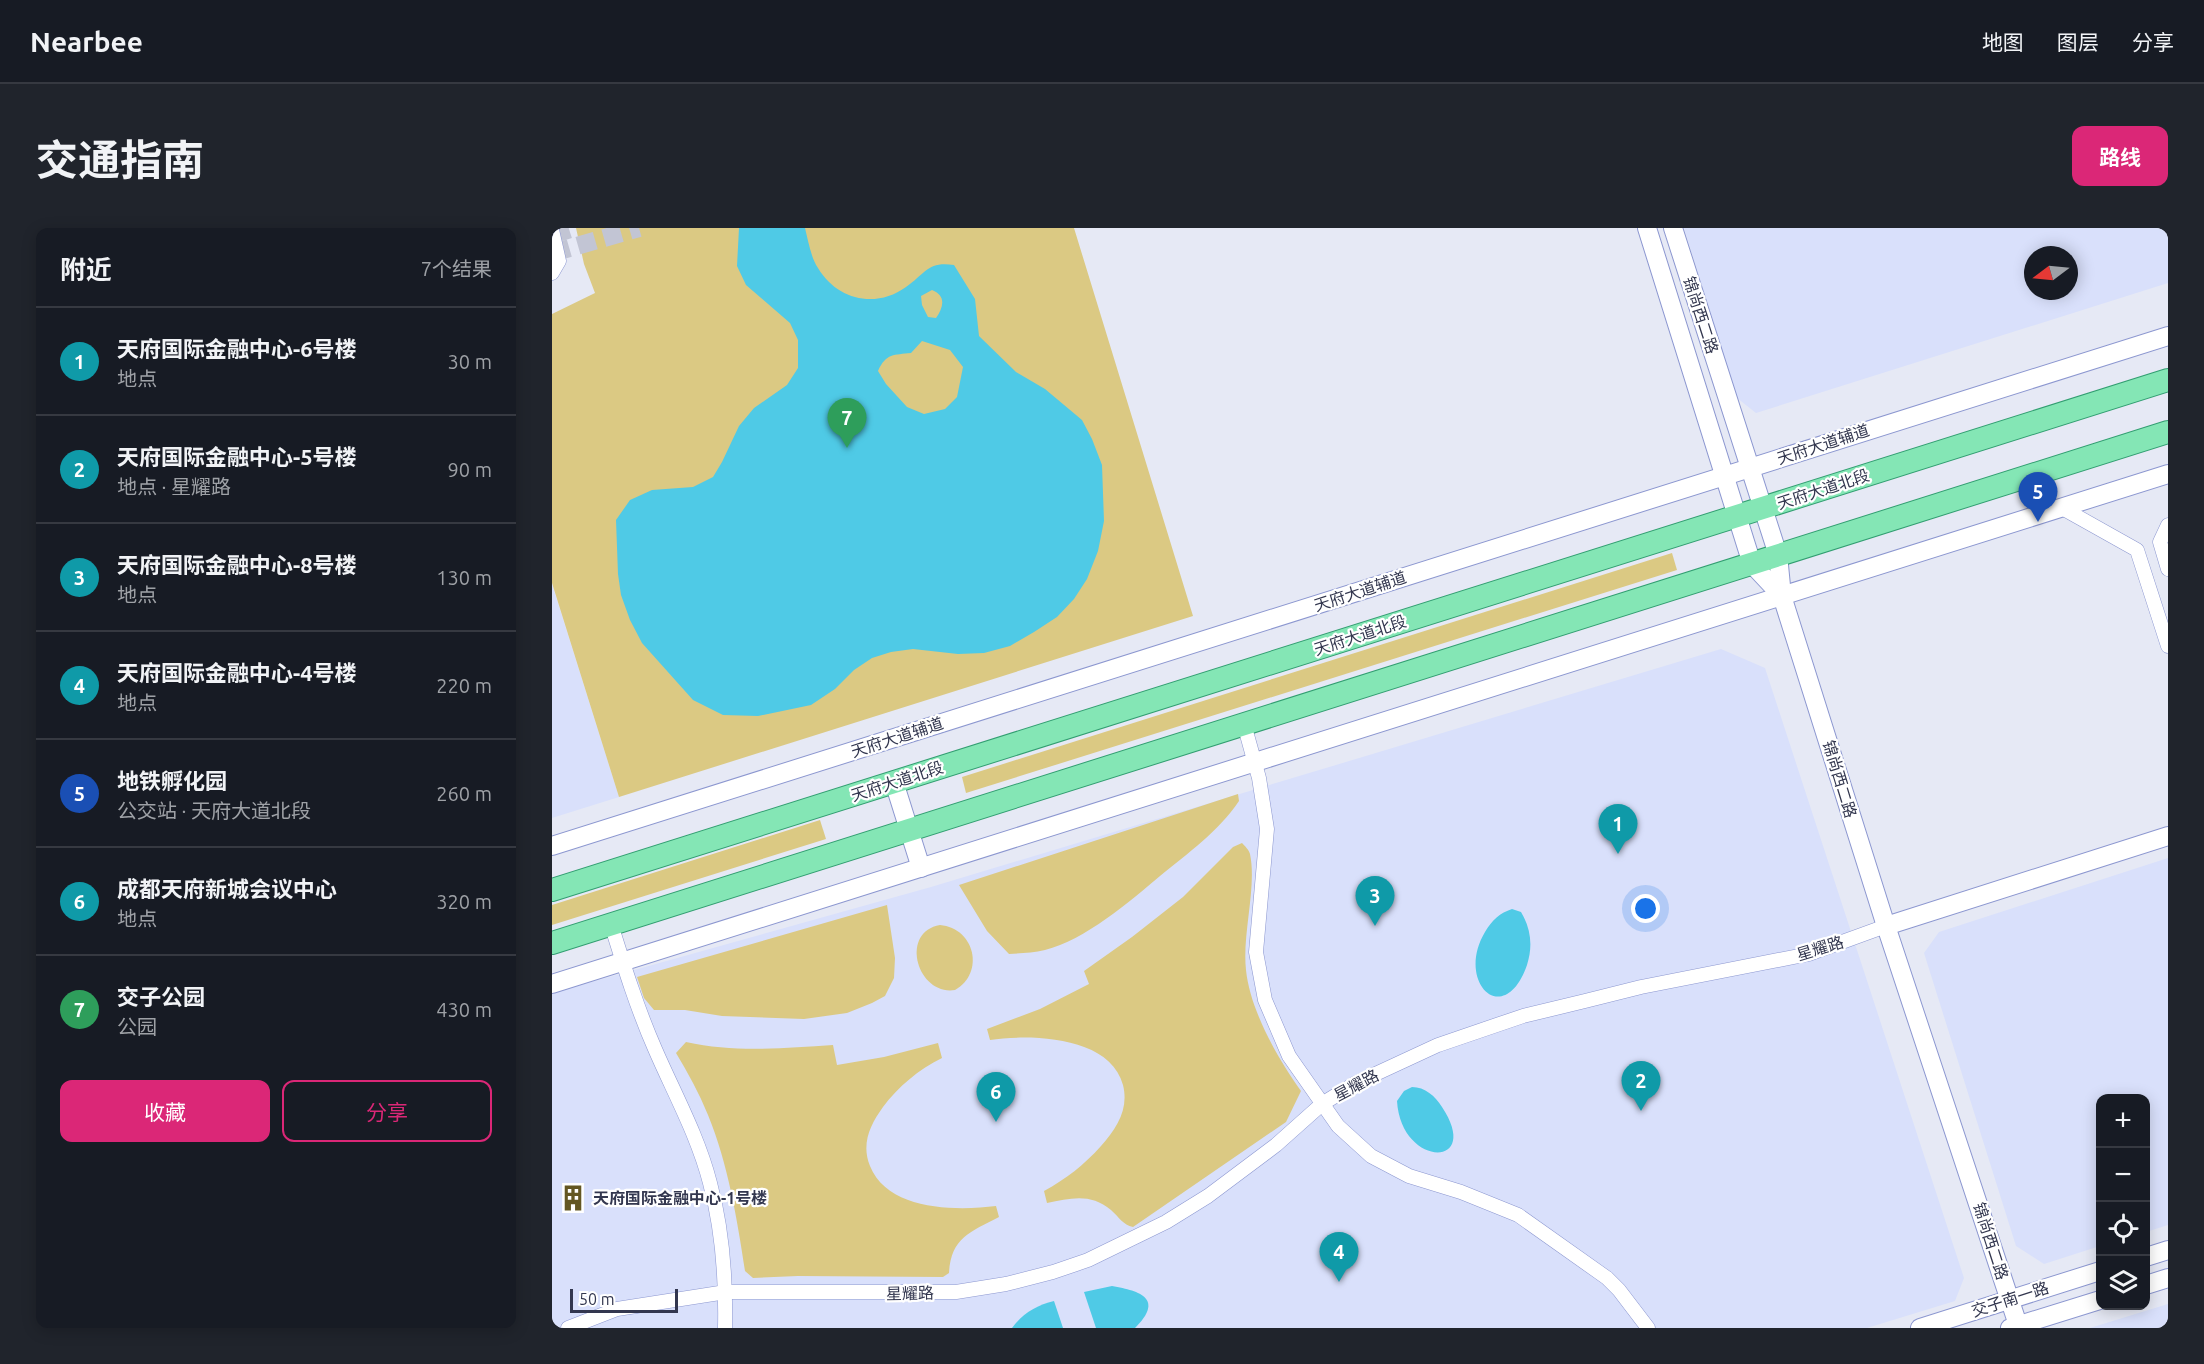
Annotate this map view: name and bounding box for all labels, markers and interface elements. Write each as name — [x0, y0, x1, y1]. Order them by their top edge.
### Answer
text: Nearbee — [30, 26, 143, 57]
text: 地图 — [1982, 30, 2024, 54]
text: 图层 — [2057, 30, 2099, 54]
text: 分享 — [2132, 30, 2174, 54]
button: 路线 — [2072, 126, 2168, 186]
text: 交通指南 — [36, 136, 204, 183]
north arrow — [2024, 246, 2078, 300]
text: 附近 — [60, 255, 112, 284]
text: 7个结果 — [421, 257, 492, 280]
street label: 锦尚西二路 — [1680, 274, 1722, 356]
text: 天府国际金融中心-6号楼 — [117, 336, 357, 361]
text: 1 — [74, 350, 85, 373]
text: 30 m — [448, 350, 492, 373]
text: 地点 — [117, 367, 157, 390]
pin: 7 — [828, 398, 866, 448]
street label: 天府大道辅道 — [1775, 421, 1871, 467]
text: 天府国际金融中心-5号楼 — [117, 444, 357, 469]
text: 2 — [74, 458, 85, 481]
text: 90 m — [448, 458, 492, 481]
street label: 天府大道北段 — [1775, 466, 1871, 512]
pin: 5 — [2018, 472, 2058, 522]
text: 地点 · 星耀路 — [117, 475, 231, 498]
text: 天府国际金融中心-8号楼 — [117, 552, 357, 577]
text: 3 — [74, 566, 85, 589]
text: 130 m — [436, 566, 492, 589]
street label: 天府大道辅道 — [1312, 568, 1408, 614]
text: 地点 — [117, 583, 157, 606]
street label: 天府大道北段 — [1312, 612, 1408, 658]
text: 天府国际金融中心-4号楼 — [117, 660, 357, 685]
text: 4 — [74, 674, 85, 697]
text: 220 m — [436, 674, 492, 697]
text: 地点 — [117, 691, 157, 714]
street label: 天府大道辅道 — [849, 714, 945, 760]
street label: 锦尚西二路 — [1820, 738, 1860, 820]
street label: 天府大道北段 — [849, 758, 945, 804]
text: 地铁孵化园 — [117, 768, 227, 793]
text: 5 — [74, 782, 85, 805]
text: 260 m — [436, 782, 492, 805]
text: 公交站 · 天府大道北段 — [117, 799, 311, 822]
pin: 1 — [1598, 804, 1638, 854]
text: 成都天府新城会议中心 — [117, 876, 337, 901]
pin: 3 — [1356, 876, 1394, 926]
text: 6 — [74, 890, 85, 913]
text: 320 m — [436, 890, 492, 913]
your location — [1631, 894, 1660, 923]
text: 地点 — [117, 907, 157, 930]
street label: 星耀路 — [1794, 932, 1846, 964]
text: 交子公园 — [117, 984, 205, 1009]
text: 7 — [74, 998, 85, 1021]
text: 430 m — [436, 998, 492, 1021]
text: 公园 — [117, 1015, 157, 1038]
pin: 2 — [1622, 1062, 1660, 1111]
street label: 星耀路 — [1331, 1066, 1381, 1104]
pin: 6 — [976, 1072, 1016, 1122]
button: 收藏 — [60, 1080, 270, 1142]
button: 分享 — [282, 1080, 492, 1142]
map controls — [2096, 1094, 2150, 1310]
button: + — [2096, 1094, 2150, 1148]
button: − — [2096, 1148, 2150, 1202]
building icon: 天府国际金融中心-1号楼 — [558, 1183, 588, 1213]
place label: 天府国际金融中心-1号楼 — [593, 1189, 767, 1207]
street label: 锦尚西二路 — [1970, 1200, 2012, 1282]
button: locate — [2096, 1202, 2150, 1256]
pin: 4 — [1320, 1232, 1358, 1282]
button: layers — [2096, 1256, 2150, 1310]
street label: 交子南一路 — [1969, 1278, 2051, 1320]
street label: 星耀路 — [886, 1284, 934, 1302]
scale bar — [570, 1286, 678, 1314]
text: 50 m — [579, 1290, 615, 1308]

